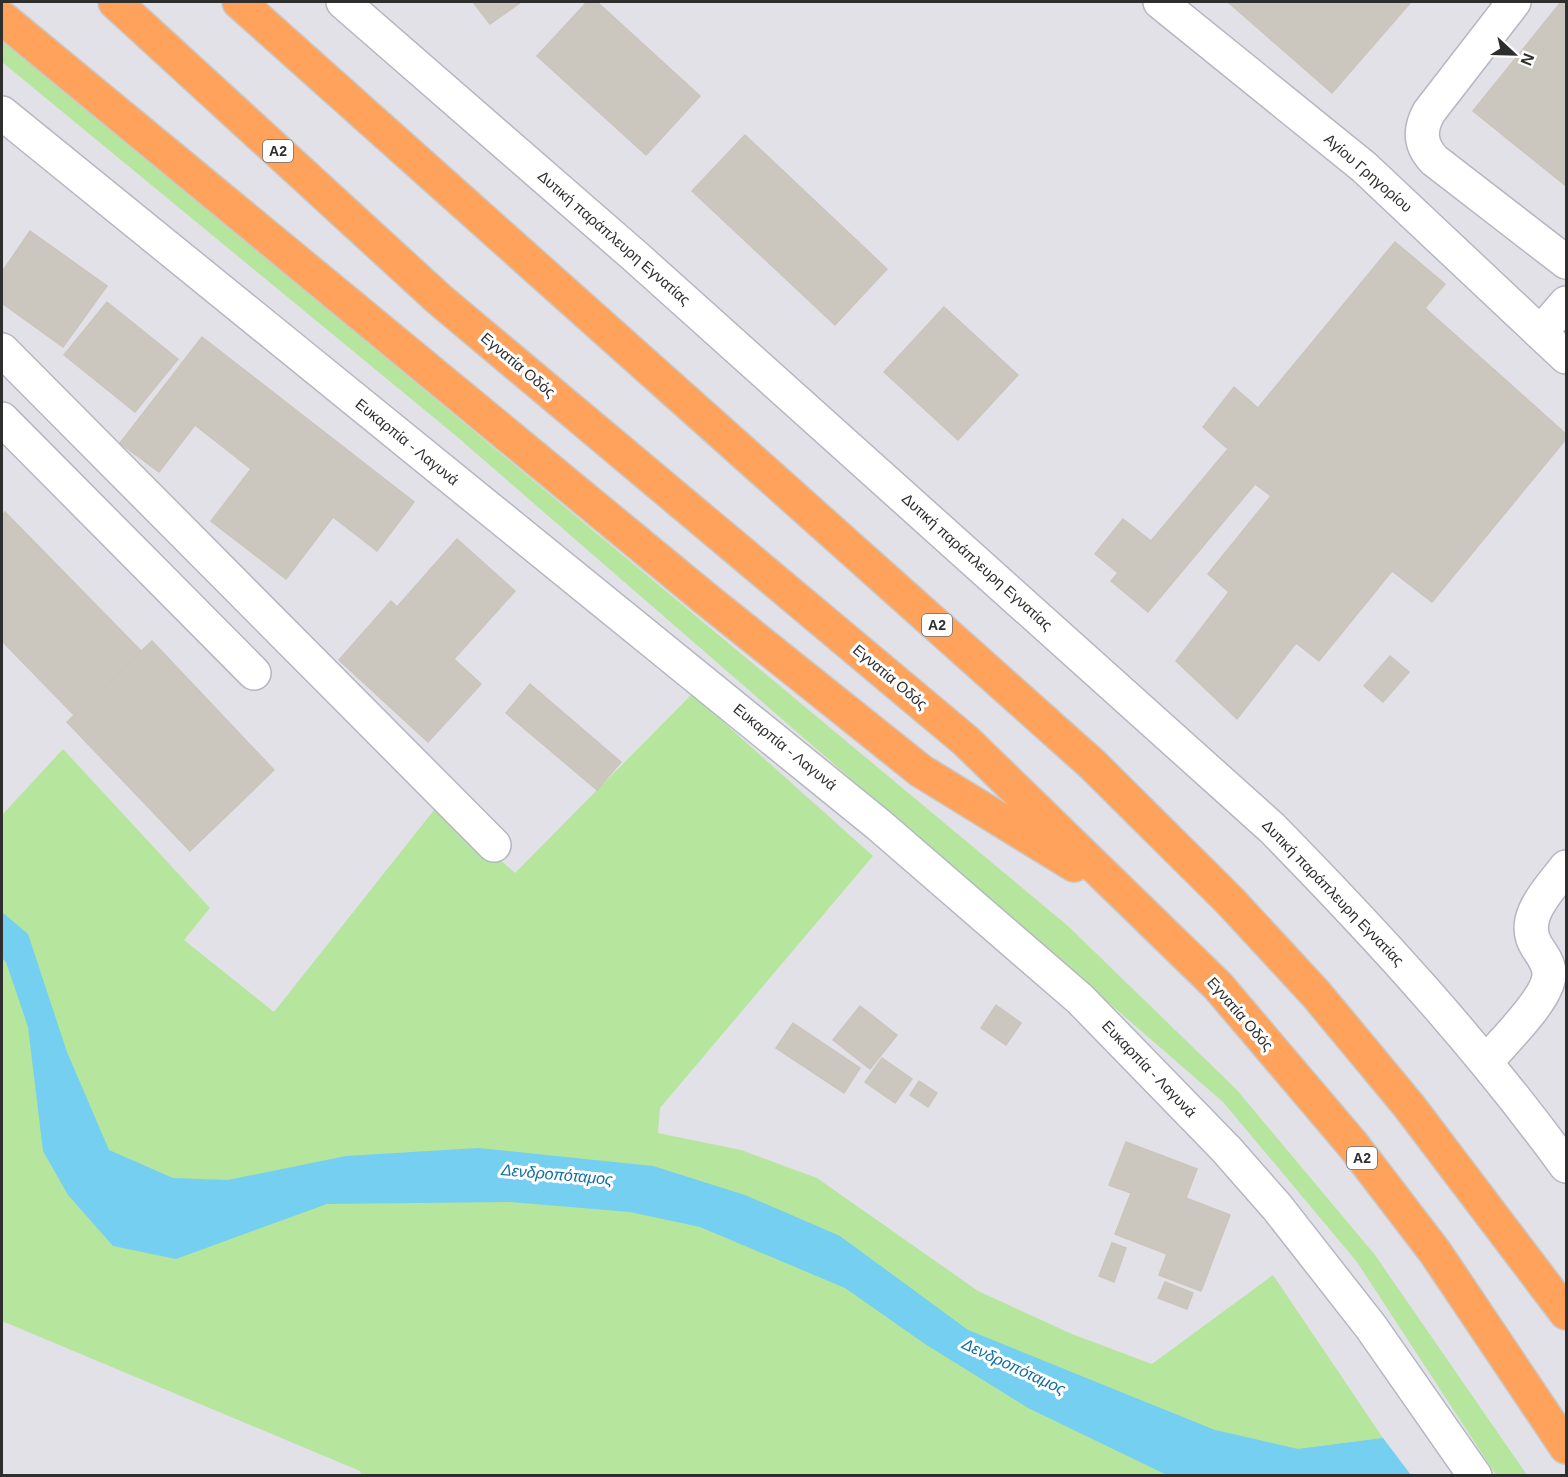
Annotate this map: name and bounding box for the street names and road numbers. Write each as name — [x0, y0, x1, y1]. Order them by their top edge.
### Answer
street label: Αγίου Γρηγορίου — [1321, 130, 1416, 215]
road number: Α2 — [263, 140, 293, 162]
street label: Δυτική παράπλευρη Εγνατίας — [535, 167, 694, 308]
street label: Εγνατία Οδός — [478, 329, 559, 400]
street label: Ευκαρπία - Λαγυνά — [352, 395, 463, 489]
street label: Δυτική παράπλευρη Εγνατίας — [899, 490, 1056, 634]
road number: Α2 — [922, 614, 952, 636]
street label: Εγνατία Οδός — [850, 641, 931, 712]
street label: Ευκαρπία - Λαγυνά — [730, 700, 841, 794]
street label: Δυτική παράπλευρη Εγνατίας — [1259, 816, 1408, 969]
street label: Εγνατία Οδός — [1204, 974, 1277, 1054]
street label: Ευκαρπία - Λαγυνά — [1099, 1017, 1200, 1121]
road number: Α2 — [1347, 1147, 1377, 1169]

